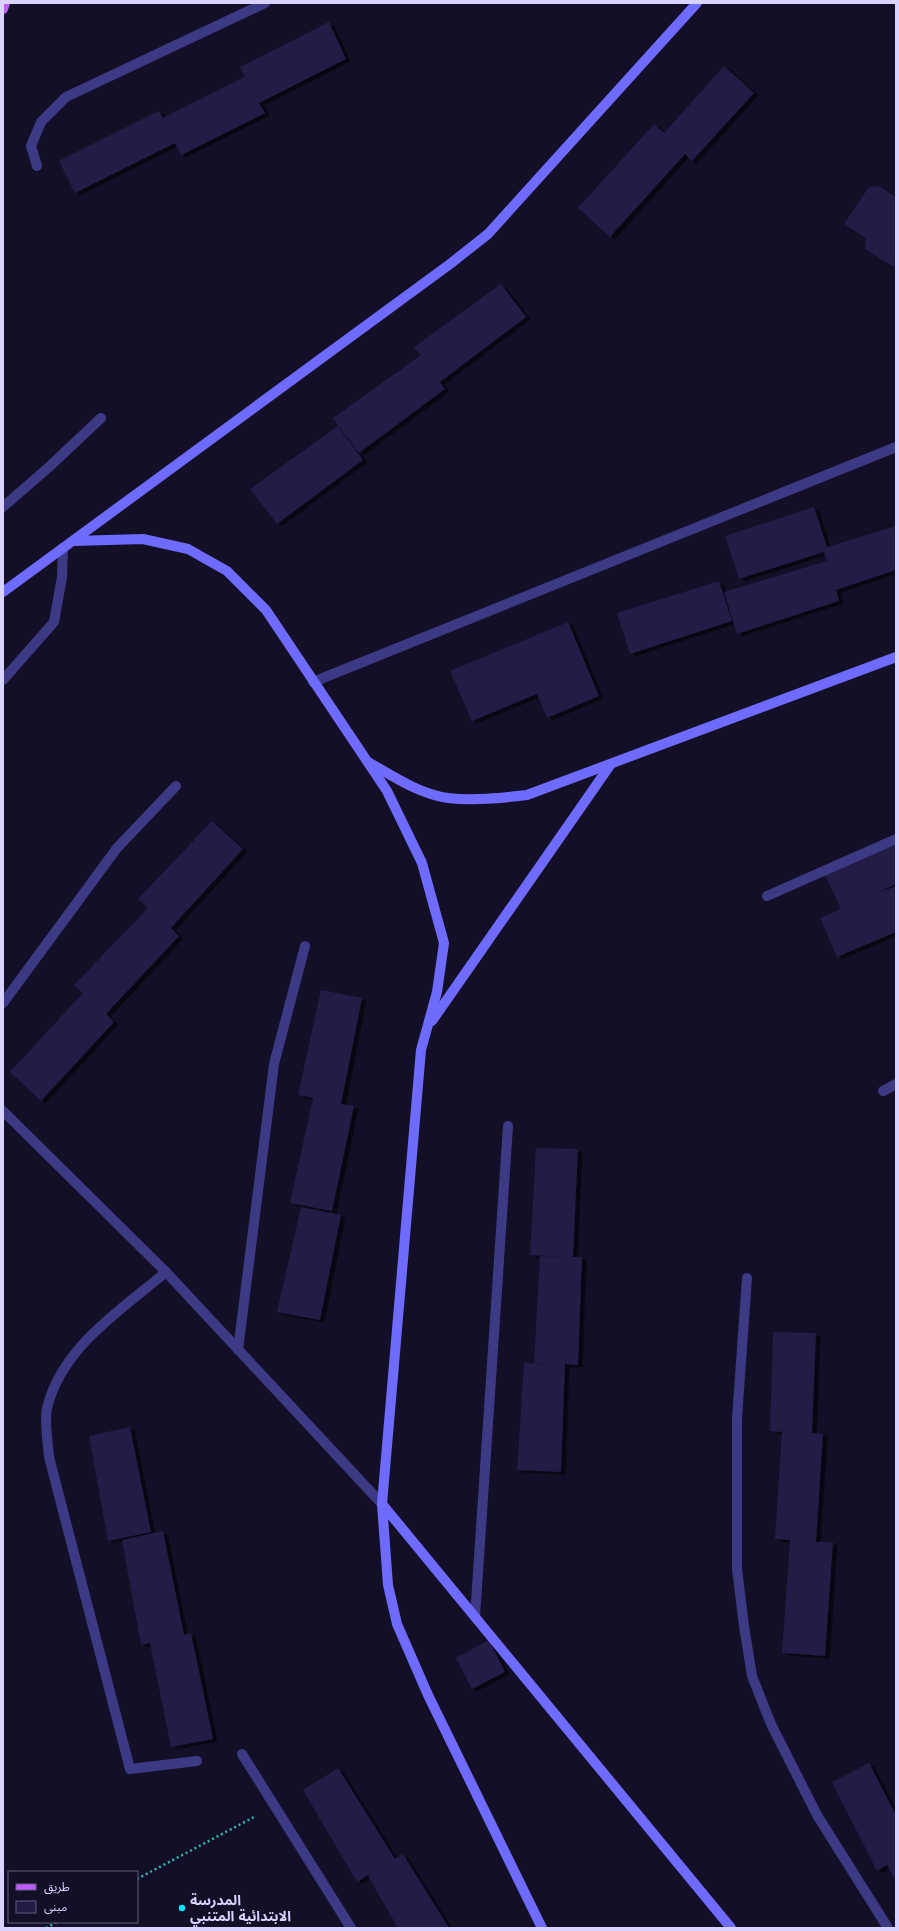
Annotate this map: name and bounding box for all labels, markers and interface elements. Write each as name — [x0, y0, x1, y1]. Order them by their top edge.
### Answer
legend — [8, 1871, 138, 1923]
text: طريق — [44, 1880, 70, 1895]
place label: المدرسة الابتدائية المتنبي — [190, 1892, 291, 1927]
text: مبنى — [44, 1900, 67, 1914]
marker: المدرسة الابتدائية المتنبي — [177, 1903, 187, 1913]

